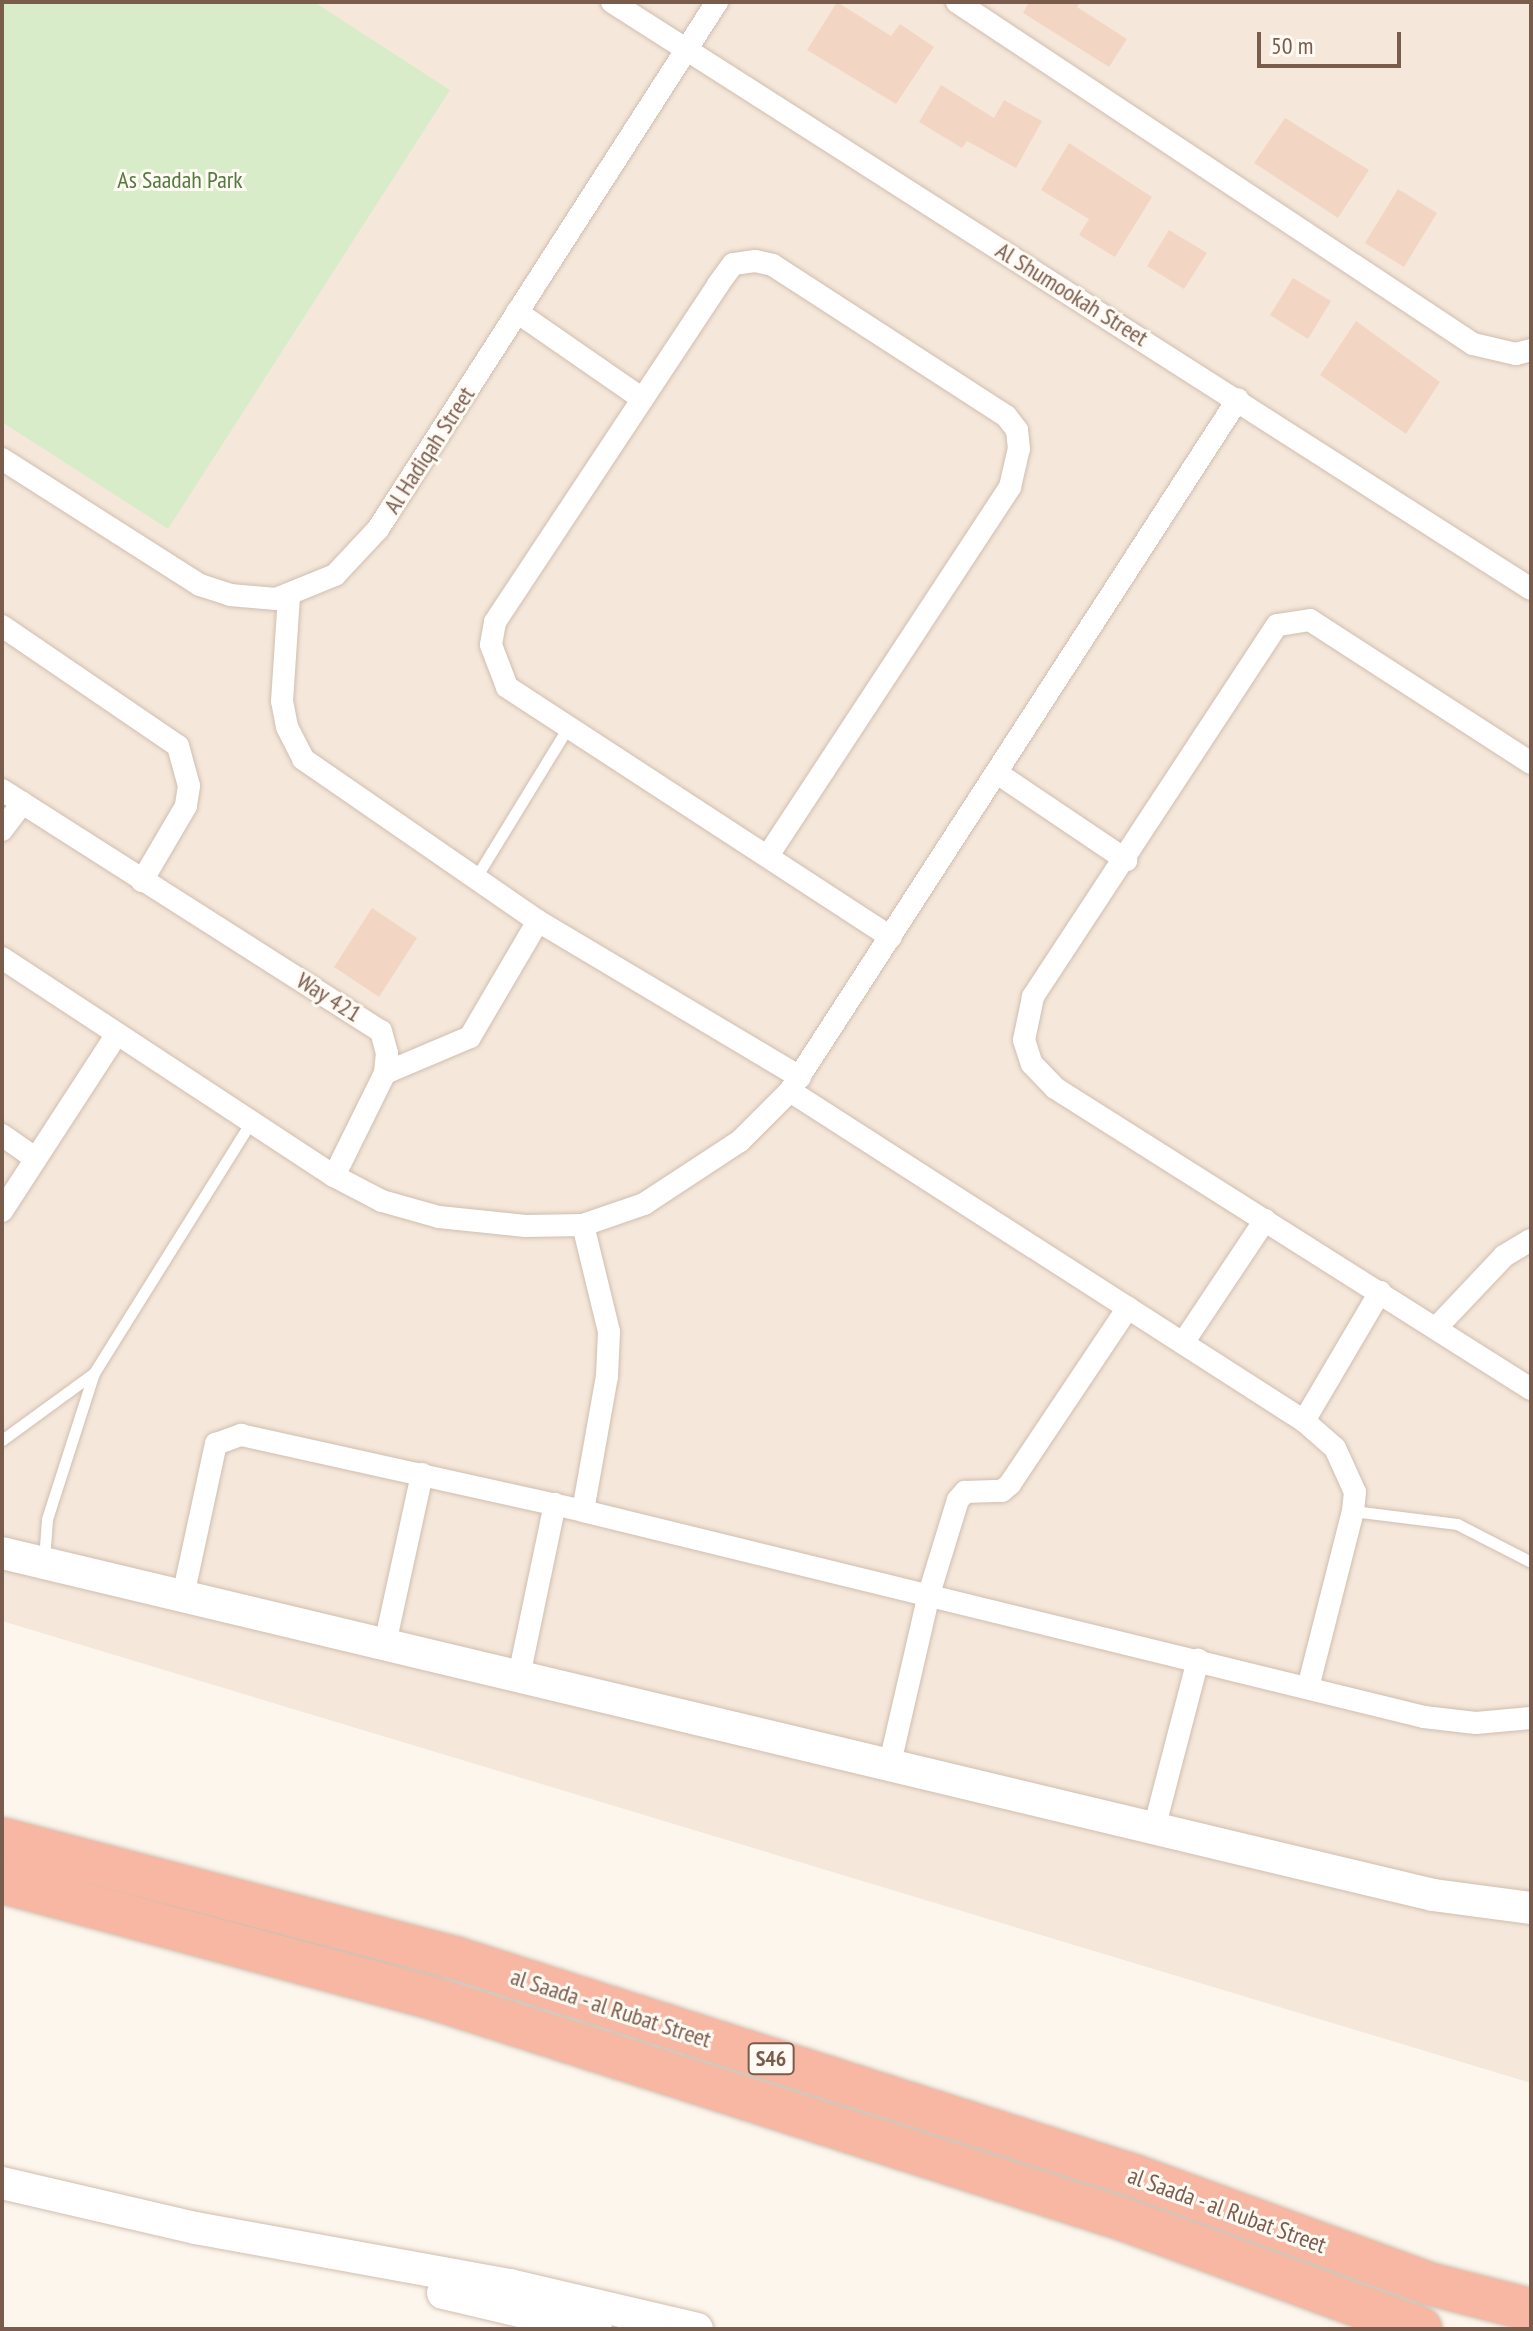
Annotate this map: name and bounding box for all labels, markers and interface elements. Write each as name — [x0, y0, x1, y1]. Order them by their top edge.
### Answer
scale bar — [1261, 16, 1405, 66]
text: 50 m — [1271, 30, 1313, 61]
park label: As Saadah Park — [117, 166, 243, 194]
street label: Al Shumookah Street — [991, 236, 1153, 352]
street label: Al Hadiqah Street — [377, 381, 481, 519]
street label: Way 421 — [291, 966, 367, 1028]
street label: al Saada - al Rubat Street — [506, 1962, 716, 2054]
road number: S46 — [747, 2041, 795, 2077]
street label: al Saada - al Rubat Street — [1123, 2160, 1331, 2260]

